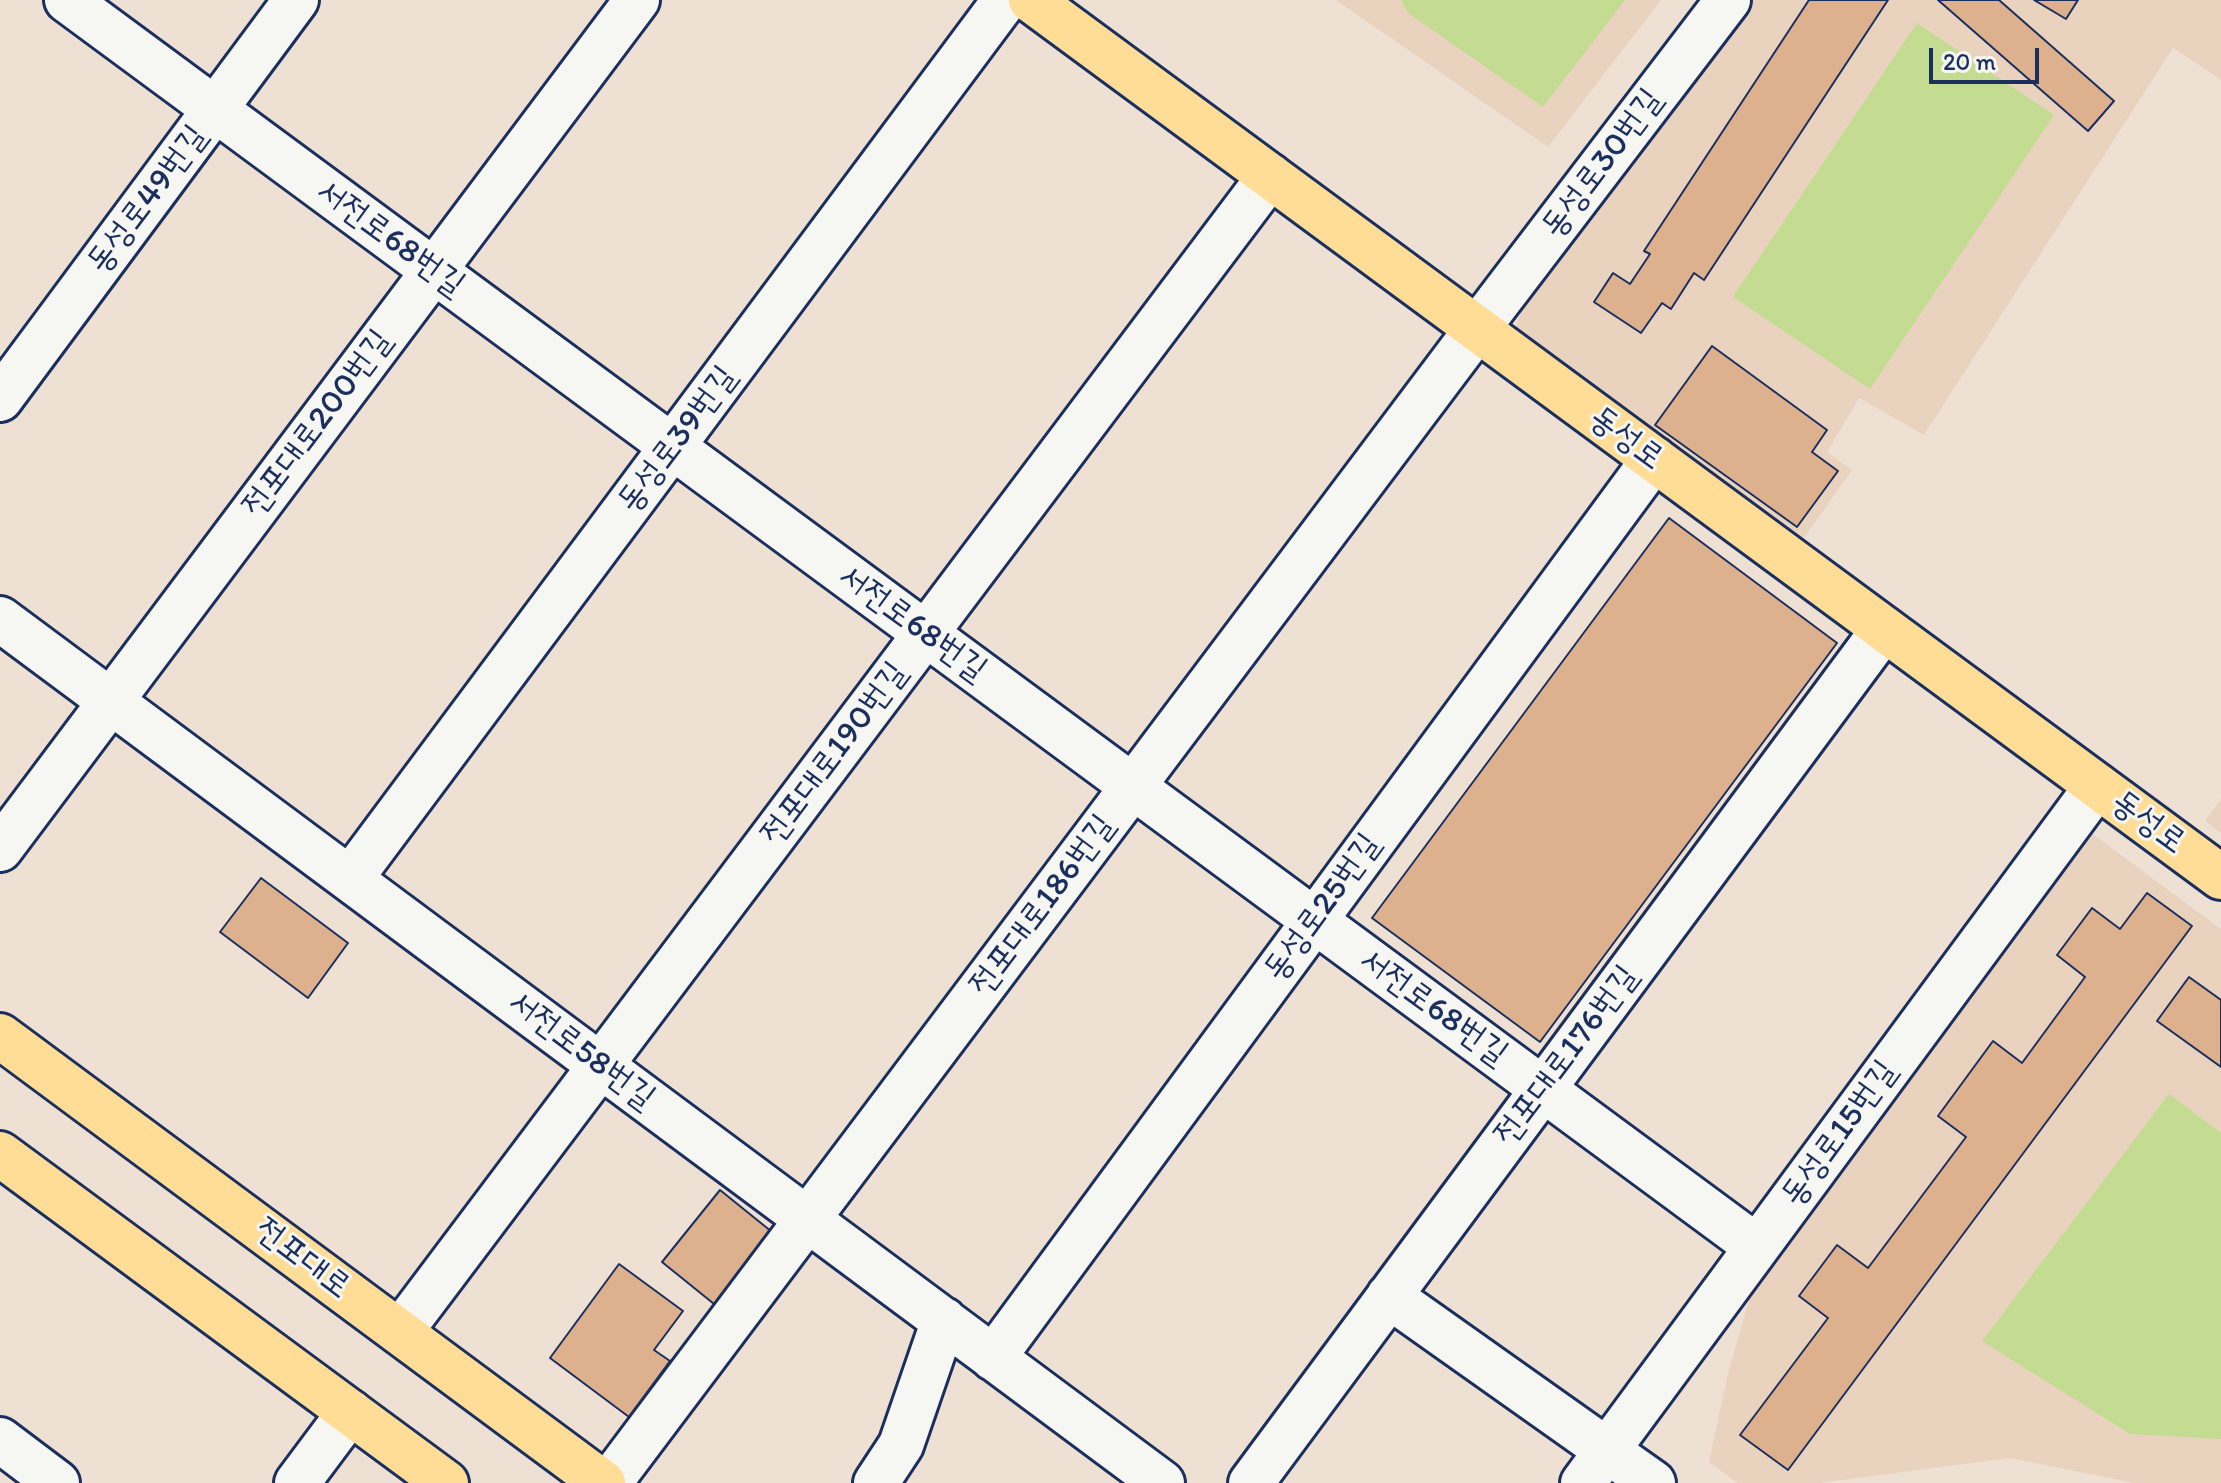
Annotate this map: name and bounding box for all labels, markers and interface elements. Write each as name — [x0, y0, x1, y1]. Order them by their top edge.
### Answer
scale bar — [1933, 32, 2043, 82]
text: 20 m — [1943, 47, 1996, 76]
street label: 동성로30번길 — [1534, 81, 1672, 247]
street label: 동성로49번길 — [79, 118, 217, 282]
street label: 서전로68번길 — [308, 172, 472, 306]
street label: 전포대로200번길 — [234, 322, 402, 526]
street label: 동성로39번길 — [610, 359, 746, 521]
street label: 동성로 — [1581, 398, 1671, 480]
street label: 서전로68번길 — [830, 557, 994, 691]
street label: 전포대로190번길 — [753, 654, 917, 854]
street label: 동성로 — [2103, 782, 2193, 864]
street label: 전포대로186번길 — [962, 807, 1124, 1005]
street label: 동성로25번길 — [1256, 826, 1390, 990]
street label: 서전로68번길 — [1351, 941, 1515, 1075]
street label: 전포대로176번길 — [1486, 958, 1648, 1154]
street label: 서전로58번길 — [500, 983, 662, 1119]
street label: 동성로15번길 — [1773, 1053, 1907, 1215]
street label: 전포대로 — [246, 1210, 358, 1308]

